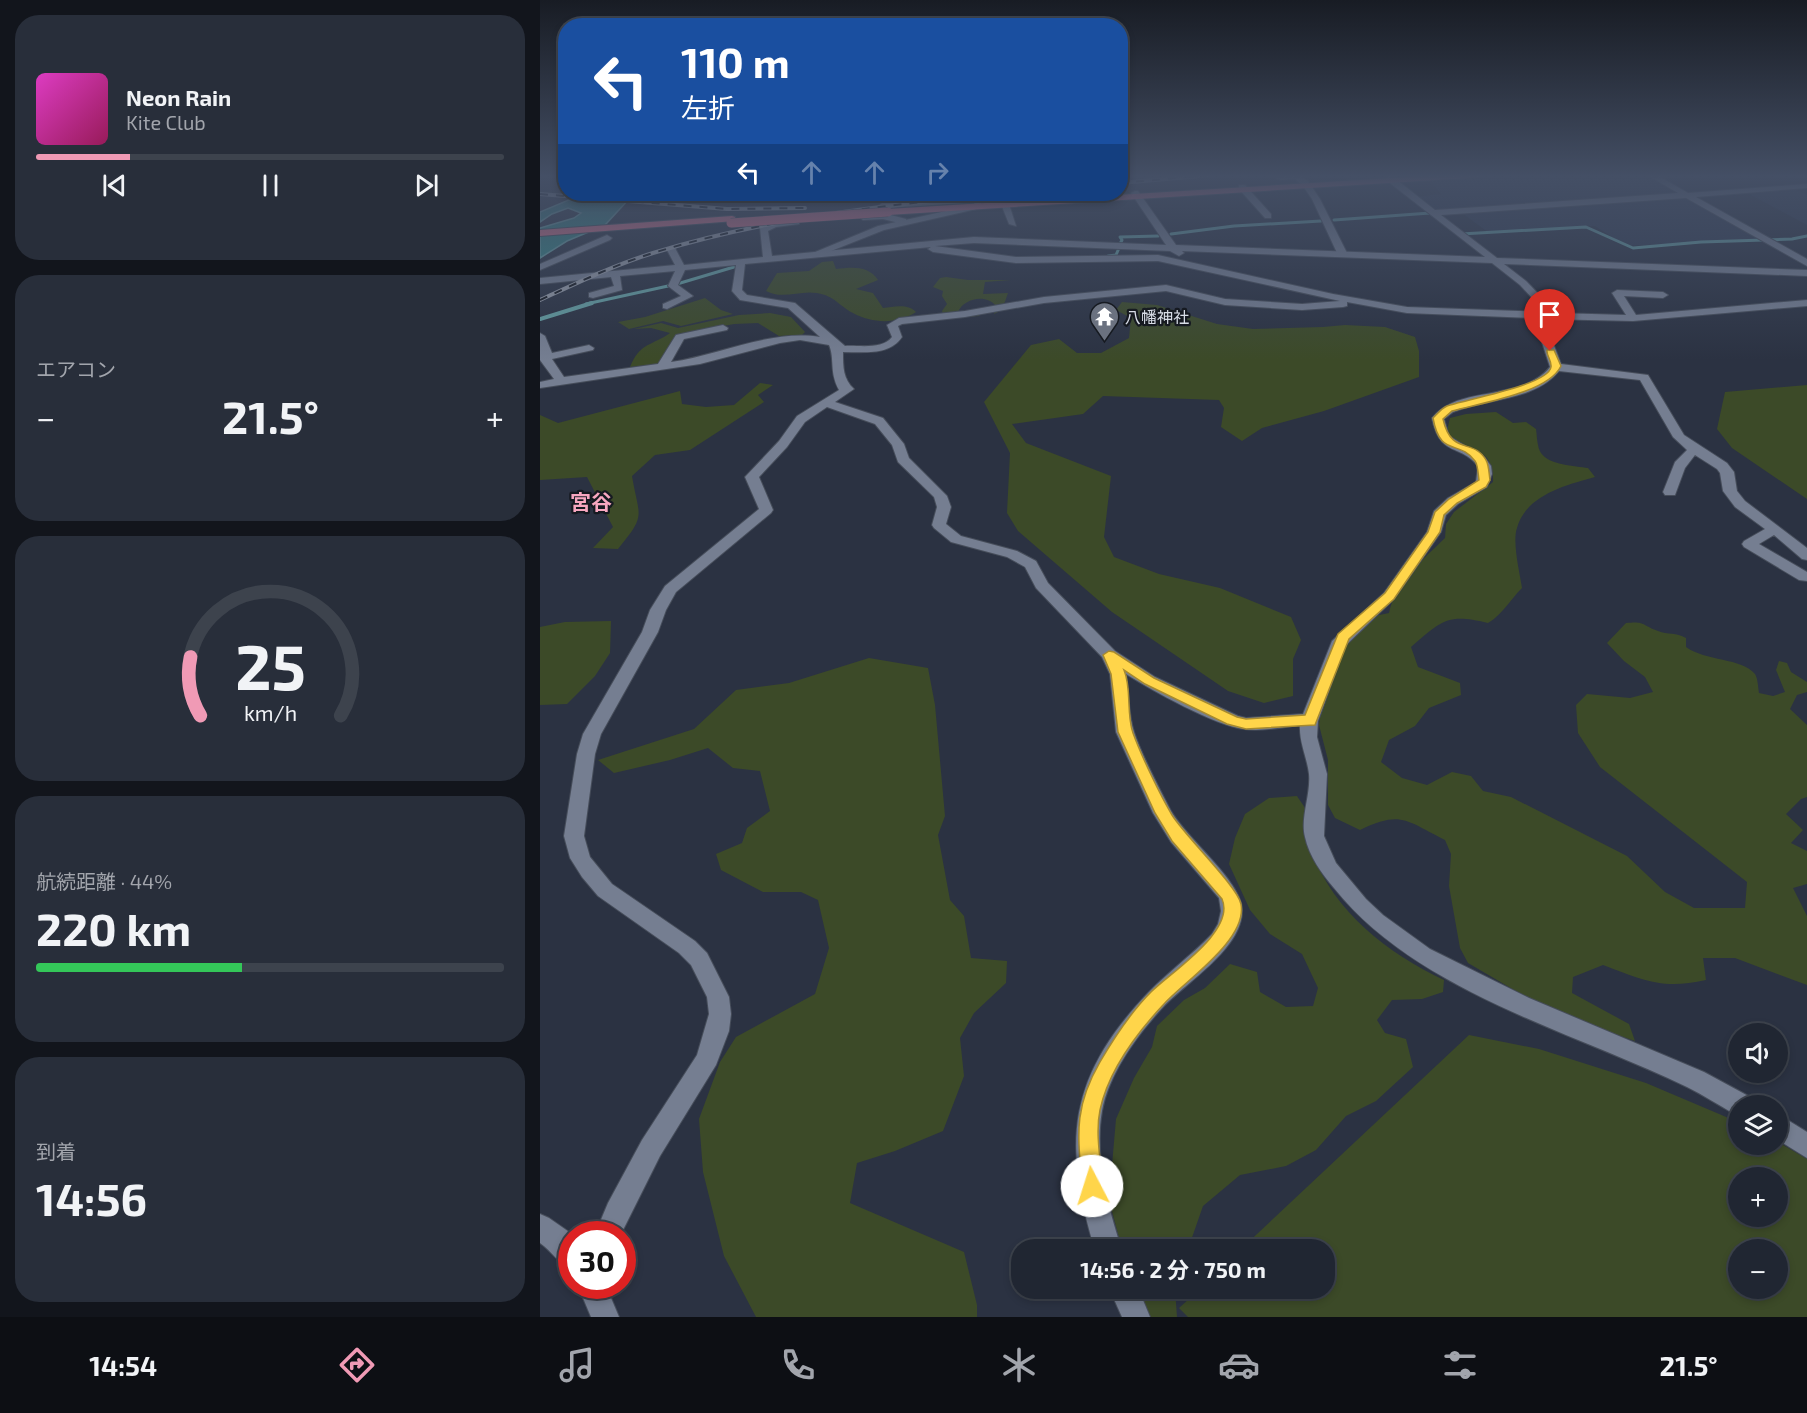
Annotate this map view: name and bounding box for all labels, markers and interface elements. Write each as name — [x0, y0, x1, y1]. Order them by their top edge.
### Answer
text: 110 m — [681, 36, 790, 86]
icon: left — [582, 42, 660, 120]
text: Neon Rain — [126, 84, 231, 110]
text: 左折 — [681, 91, 735, 123]
text: Kite Club — [126, 110, 206, 134]
icon: left — [732, 156, 765, 189]
icon: ahead — [795, 156, 828, 189]
icon: ahead — [858, 156, 891, 189]
icon: right — [921, 156, 954, 189]
icon: previous — [98, 169, 131, 202]
icon: pause — [254, 169, 287, 202]
icon: next — [410, 169, 443, 202]
pin — [1524, 289, 1575, 351]
icon: arrive — [1533, 298, 1566, 331]
temple icon: 八幡神社 — [1088, 300, 1120, 342]
place label: 八幡神社 — [1125, 307, 1189, 326]
text: エアコン — [36, 357, 116, 381]
text: 21.5° — [222, 389, 319, 443]
text: − — [36, 397, 55, 437]
text: + — [486, 397, 504, 437]
district label: 宮谷 — [570, 489, 612, 514]
text: 25 — [235, 628, 305, 703]
text: km/h — [243, 700, 297, 725]
text: 航続距離 · 44% — [36, 869, 172, 893]
text: 220 km — [36, 901, 191, 955]
map controls — [1728, 1023, 1788, 1299]
button: sound — [1728, 1023, 1788, 1083]
button: layers — [1728, 1095, 1788, 1155]
text: 到着 — [36, 1139, 76, 1163]
position arrow — [1060, 1154, 1124, 1218]
button: + — [1728, 1167, 1788, 1227]
text: 14:56 — [36, 1171, 147, 1225]
speed limit sign: 30 — [558, 1221, 636, 1299]
button: − — [1728, 1239, 1788, 1299]
text: 14:56 · 2 分 · 750 m — [1080, 1256, 1266, 1282]
icon: directions — [336, 1344, 378, 1386]
icon: music — [556, 1344, 598, 1386]
icon: phone — [777, 1344, 819, 1386]
icon: climate — [998, 1344, 1040, 1386]
icon: car — [1218, 1344, 1260, 1386]
icon: filters — [1439, 1344, 1481, 1386]
text: 14:54 — [89, 1349, 157, 1381]
text: 21.5° — [1659, 1349, 1718, 1381]

